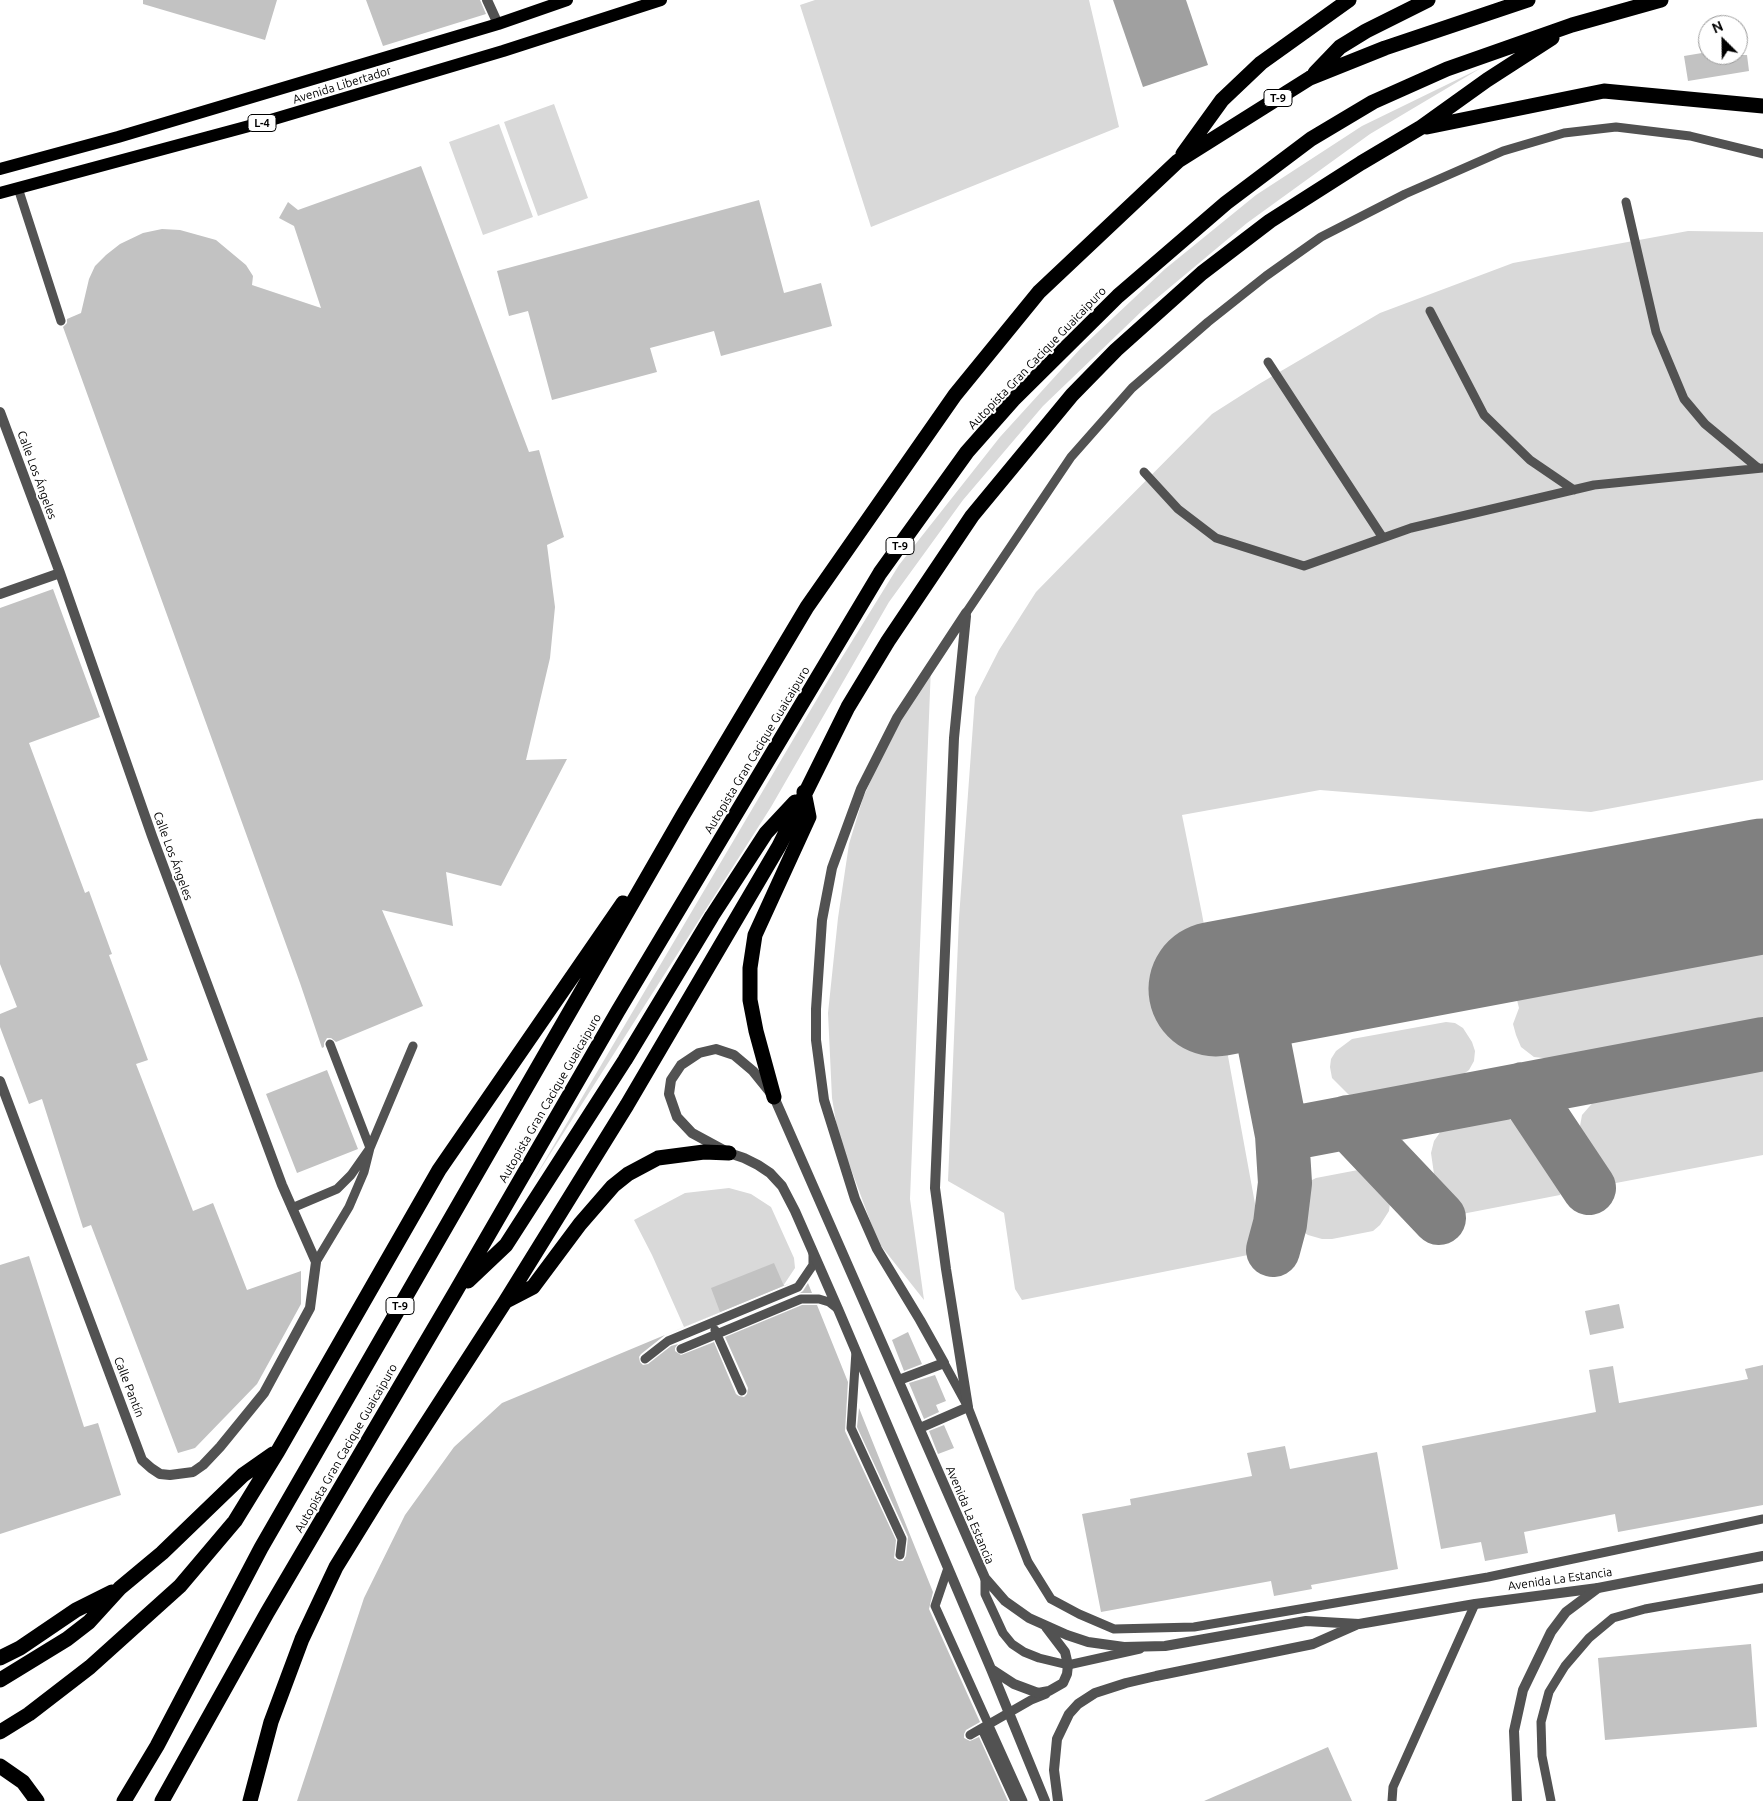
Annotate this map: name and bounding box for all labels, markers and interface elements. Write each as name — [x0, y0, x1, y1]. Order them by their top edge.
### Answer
north arrow — [1698, 15, 1748, 65]
text: N — [1710, 18, 1725, 37]
street label: Avenida Libertador — [291, 63, 393, 107]
road number: T-9 — [1264, 90, 1292, 106]
road number: L-4 — [248, 115, 276, 132]
street label: Autopista Gran Cacique Guaicaipuro — [965, 284, 1109, 432]
street label: Calle Los Ángeles — [14, 429, 60, 521]
road number: T-9 — [886, 538, 914, 554]
street label: Autopista Gran Cacique Guaicaipuro — [701, 664, 813, 836]
street label: Calle Los Ángeles — [150, 810, 196, 902]
street label: Autopista Gran Cacique Guaicaipuro — [496, 1011, 604, 1185]
road number: T-9 — [386, 1298, 414, 1314]
street label: Calle Pantín — [111, 1355, 147, 1419]
street label: Autopista Gran Cacique Guaicaipuro — [292, 1361, 400, 1535]
street label: Avenida La Estancia — [943, 1464, 997, 1566]
street label: Avenida La Estancia — [1507, 1565, 1613, 1593]

